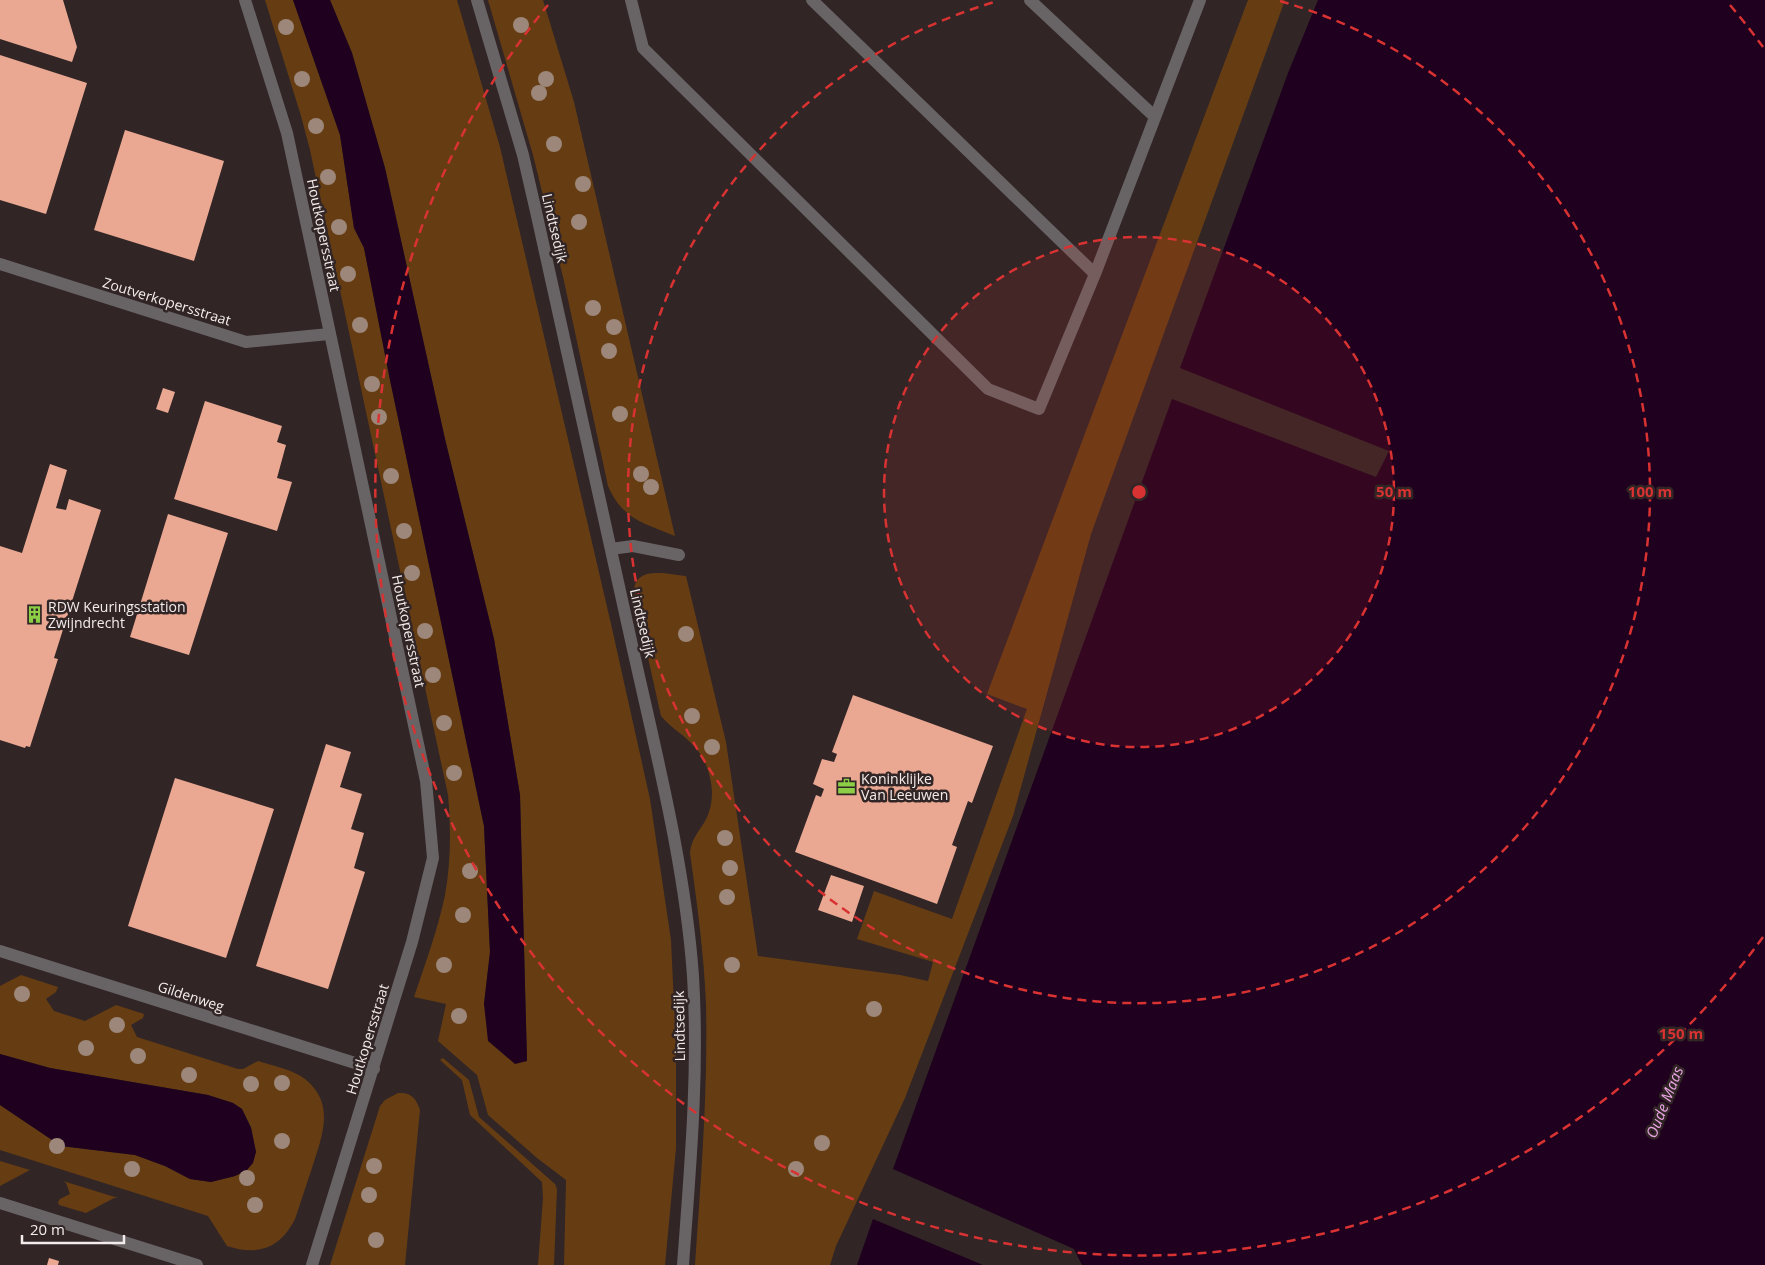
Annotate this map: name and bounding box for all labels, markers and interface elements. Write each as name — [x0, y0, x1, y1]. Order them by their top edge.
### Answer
street label: Houtkopersstraat — [303, 177, 345, 293]
street label: Lindtsedijk — [538, 192, 572, 265]
street label: Zoutverkopersstraat — [101, 272, 233, 330]
text: 50 m — [1376, 481, 1412, 501]
text: 100 m — [1628, 481, 1672, 501]
centre of rings — [1130, 483, 1148, 501]
street label: Houtkopersstraat — [388, 573, 430, 689]
street label: Lindtsedijk — [626, 587, 660, 660]
place label: RDW Keuringsstation Zwijndrecht — [48, 597, 185, 632]
building icon: RDW Keuringsstation Zwijndrecht — [24, 604, 44, 624]
place label: Koninklijke Van Leeuwen — [861, 769, 948, 804]
office icon: Koninklijke Van Leeuwen — [837, 776, 857, 796]
street label: Gildenweg — [155, 976, 227, 1016]
street label: Houtkopersstraat — [341, 981, 393, 1097]
street label: Lindtsedijk — [669, 990, 689, 1061]
text: 150 m — [1659, 1023, 1703, 1043]
water label: Oude Maas — [1641, 1063, 1688, 1141]
scale bar — [22, 1212, 125, 1244]
text: 20 m — [30, 1219, 65, 1239]

